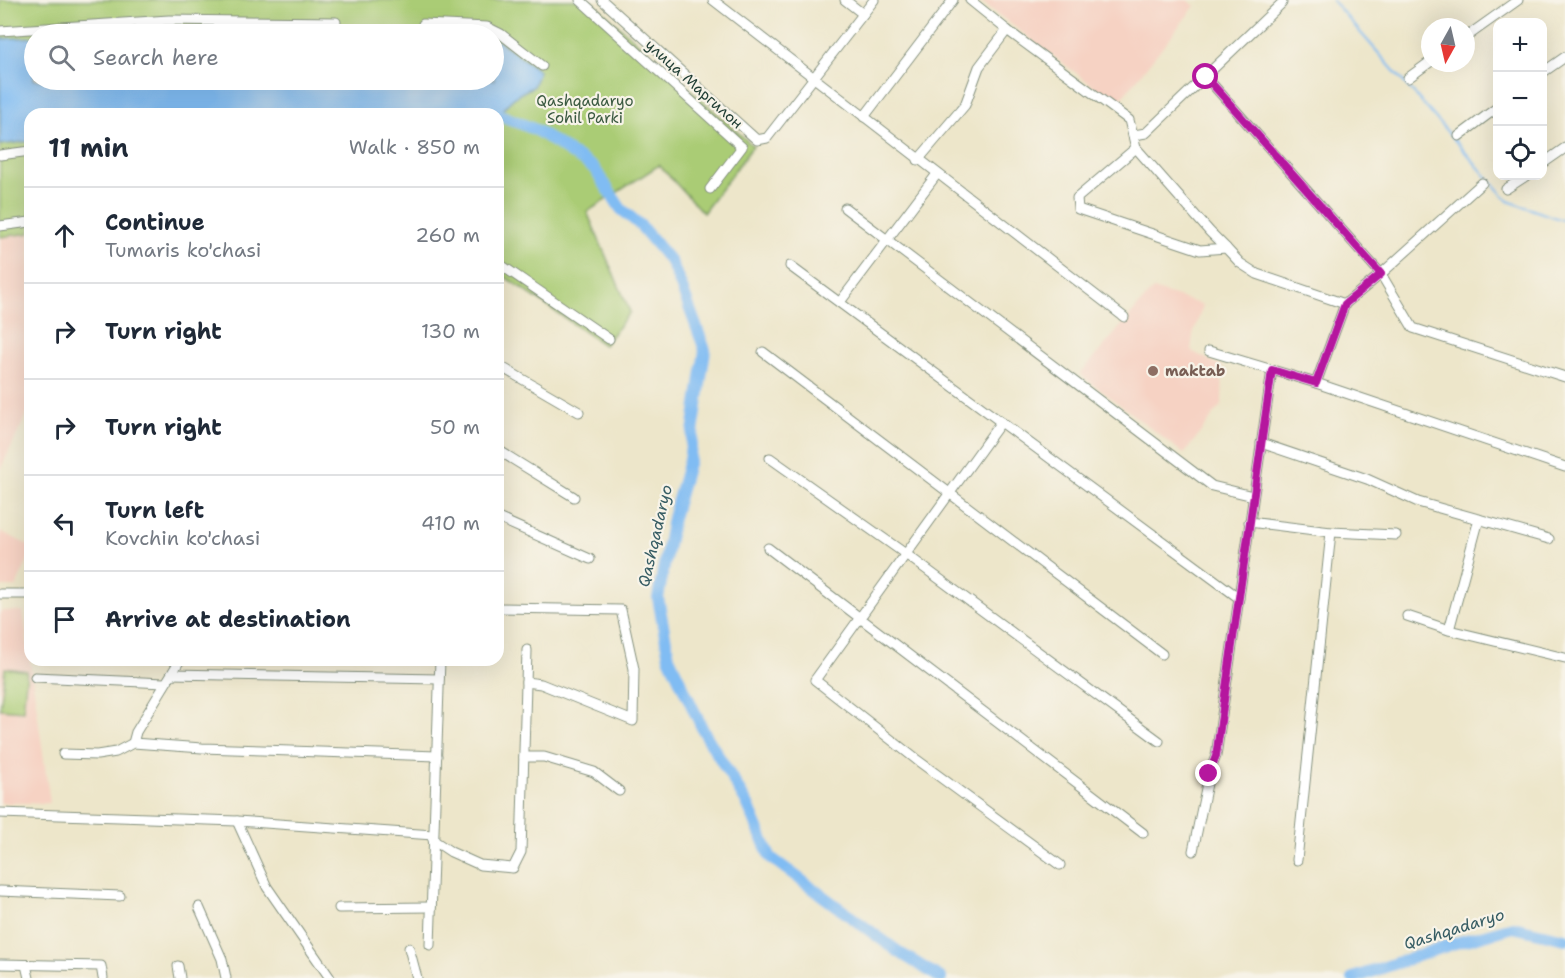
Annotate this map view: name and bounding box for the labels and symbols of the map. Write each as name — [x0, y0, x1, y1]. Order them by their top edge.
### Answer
north arrow — [1421, 18, 1475, 72]
street label: улица Маргилон — [641, 35, 747, 133]
route start — [1192, 63, 1218, 89]
park label: Qashqadaryo Sohil Parki — [536, 91, 634, 128]
place label: maktab — [1165, 361, 1225, 381]
marker: maktab — [1146, 364, 1160, 378]
water label: Qashqadaryo — [633, 483, 677, 589]
route end — [1195, 760, 1221, 786]
water label: Qashqadaryo — [1401, 904, 1507, 954]

